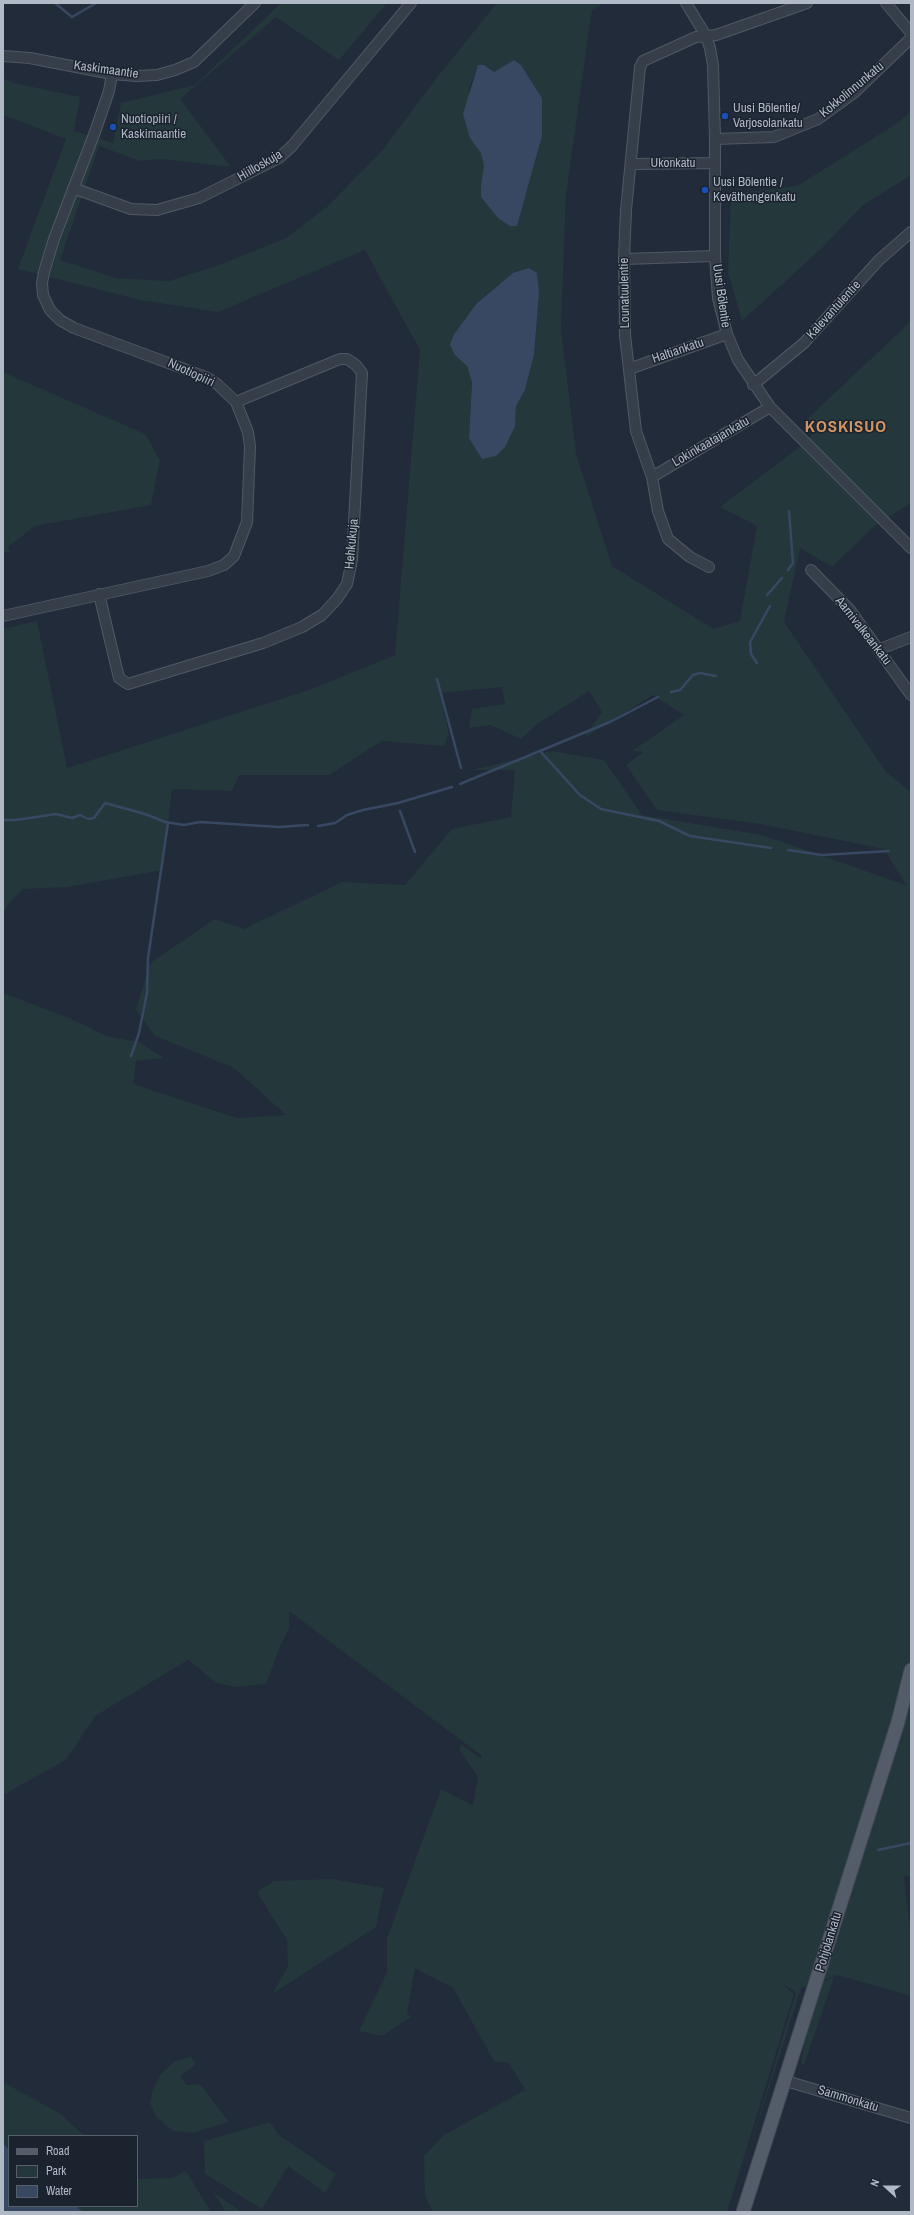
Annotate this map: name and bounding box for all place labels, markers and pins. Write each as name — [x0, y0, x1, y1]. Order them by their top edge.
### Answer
place label: Uusi Bölentie/ Varjosolankatu — [733, 101, 803, 132]
marker: Uusi Bölentie/ Varjosolankatu — [720, 111, 730, 121]
place label: Nuotiopiiri / Kaskimaantie — [121, 112, 186, 143]
marker: Nuotiopiiri / Kaskimaantie — [108, 122, 118, 132]
place label: Uusi Bölentie / Keväthengenkatu — [713, 175, 796, 206]
marker: Uusi Bölentie / Keväthengenkatu — [700, 185, 710, 195]

